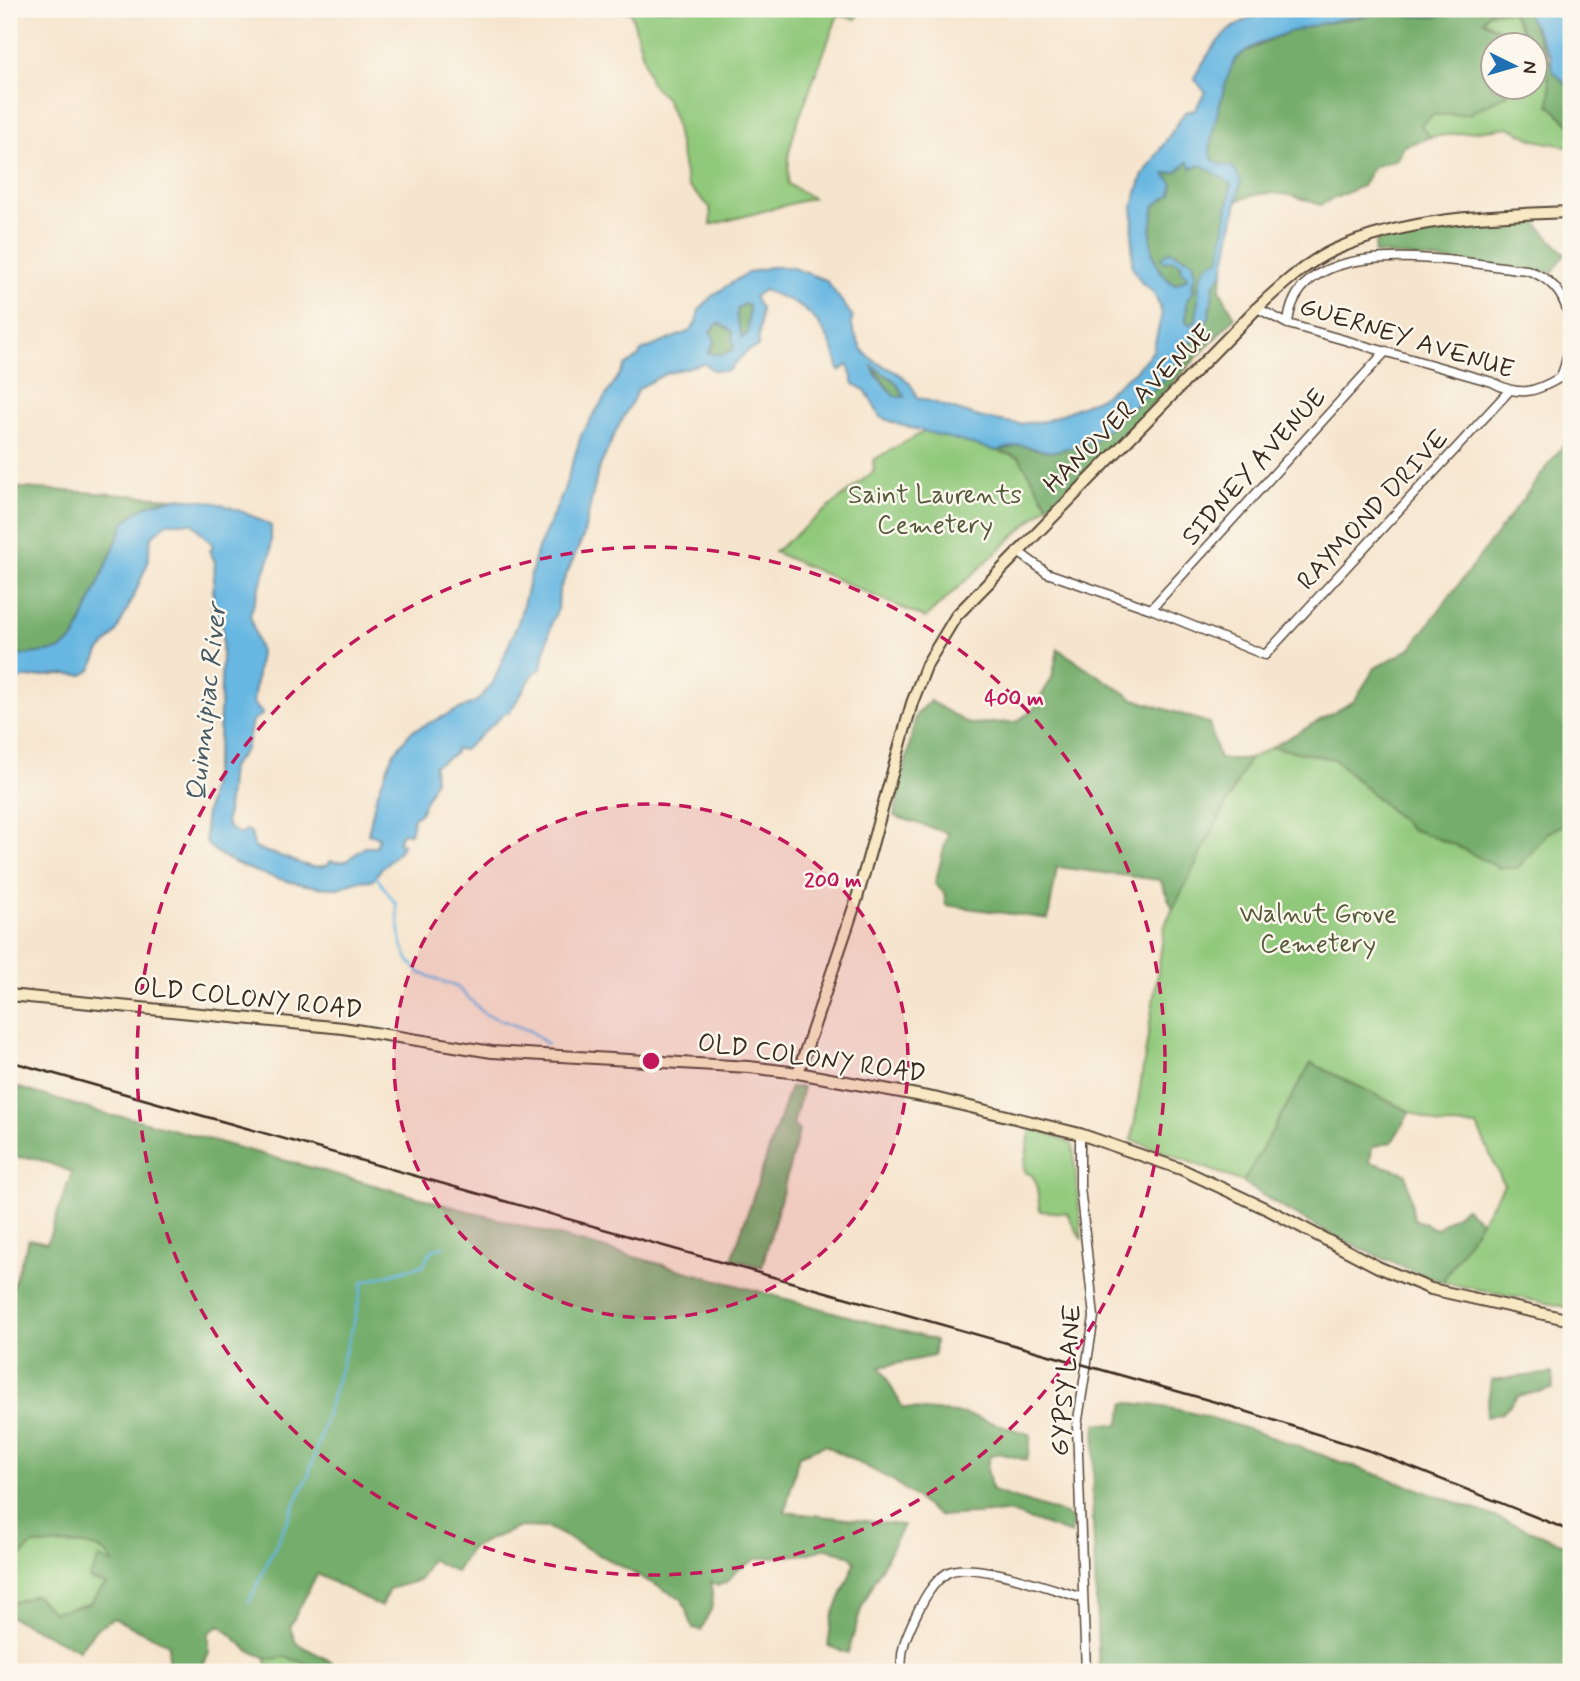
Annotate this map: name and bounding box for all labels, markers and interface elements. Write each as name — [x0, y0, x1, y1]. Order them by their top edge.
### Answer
north arrow — [1478, 32, 1548, 102]
text: N — [1516, 60, 1542, 75]
street label: GUERNEY AVENUE — [1295, 290, 1518, 388]
street label: HANOVER AVENUE — [1037, 318, 1220, 501]
street label: SIDNEY AVENUE — [1175, 381, 1334, 553]
street label: RAYMOND DRIVE — [1290, 423, 1457, 598]
park label: Saint Laurents Cemetery — [848, 479, 1022, 543]
water label: Quinnipiac River — [179, 599, 237, 804]
text: 400 m — [984, 685, 1044, 713]
text: 200 m — [804, 867, 862, 895]
park label: Walnut Grove Cemetery — [1239, 898, 1397, 962]
street label: OLD COLONY ROAD — [132, 970, 364, 1028]
street label: OLD COLONY ROAD — [695, 1026, 928, 1092]
centre of rings — [639, 1049, 663, 1073]
street label: GYPSY LANE — [1043, 1303, 1091, 1458]

